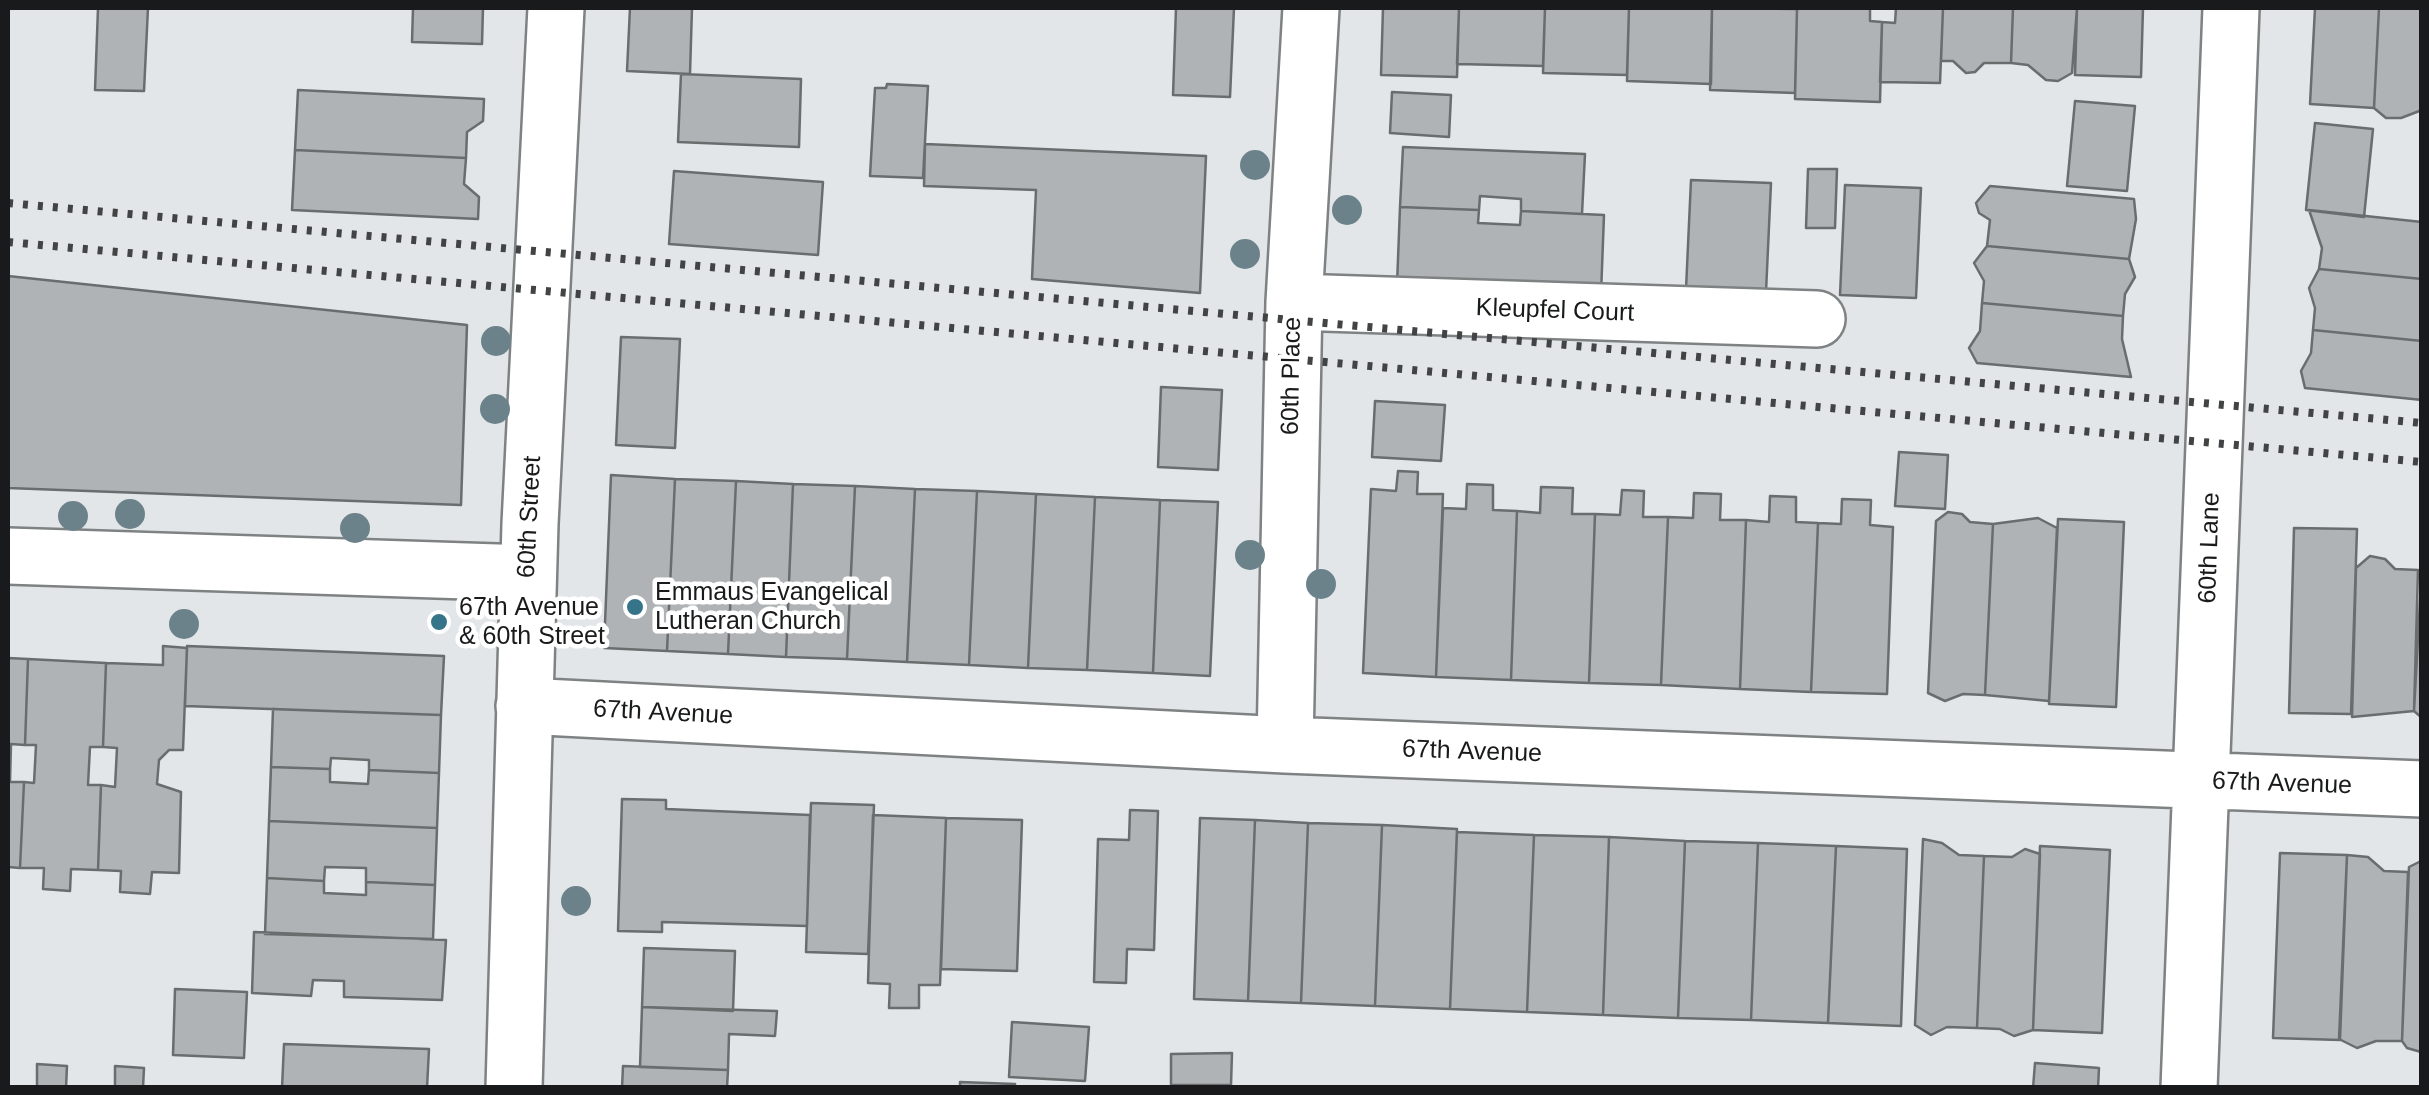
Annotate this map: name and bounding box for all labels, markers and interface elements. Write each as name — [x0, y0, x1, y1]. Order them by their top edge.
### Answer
street label: Kleupfel Court — [1475, 293, 1635, 329]
street label: 60th Place — [1276, 317, 1308, 435]
street label: 60th Street — [512, 455, 548, 579]
street label: 60th Lane — [2193, 492, 2227, 604]
place label: Emmaus Evangelical Lutheran Church — [655, 578, 888, 637]
place label: 67th Avenue & 60th Street — [459, 593, 605, 652]
marker: Emmaus Evangelical Lutheran Church — [624, 596, 646, 618]
marker: 67th Avenue & 60th Street — [428, 611, 450, 633]
street label: 67th Avenue — [592, 694, 734, 732]
street label: 67th Avenue — [1402, 735, 1542, 769]
street label: 67th Avenue — [2212, 767, 2352, 801]

